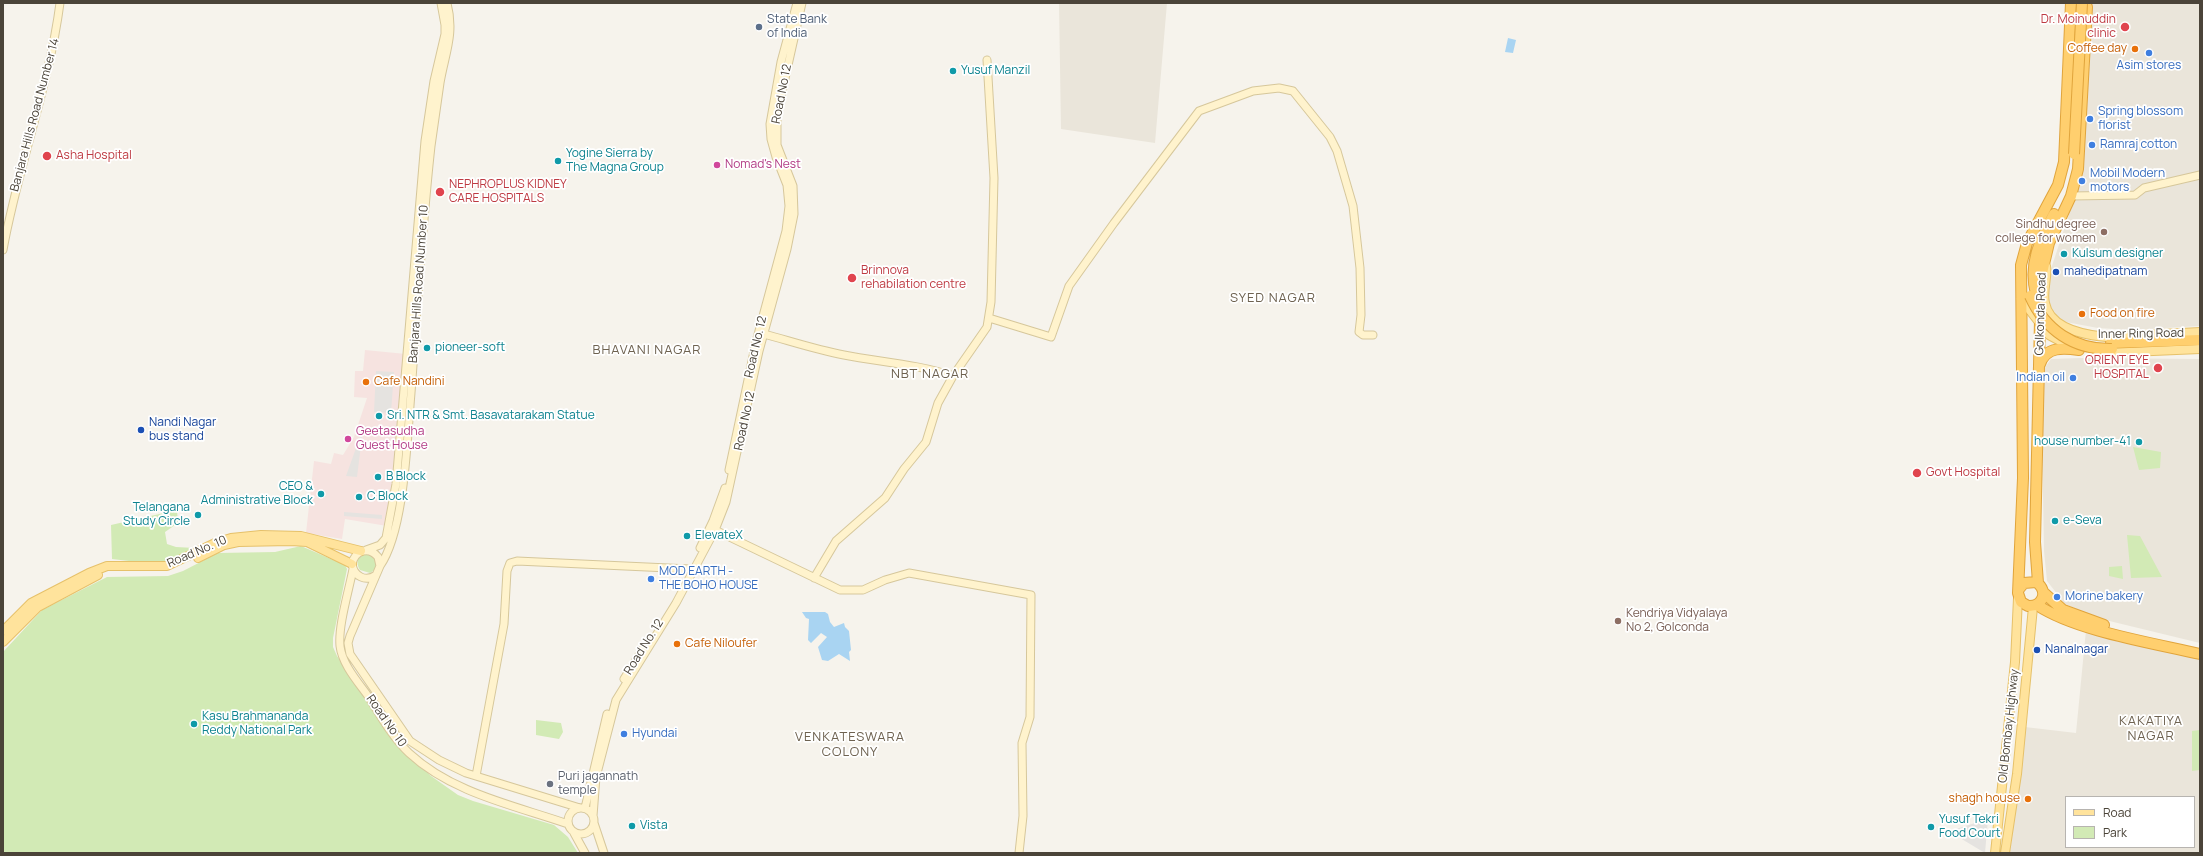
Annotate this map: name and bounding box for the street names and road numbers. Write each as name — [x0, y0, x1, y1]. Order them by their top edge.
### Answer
street label: Banjara Hills Road Number 14 — [8, 37, 62, 193]
street label: Road No 12 — [769, 63, 795, 125]
street label: Banjara Hills Road Number 10 — [406, 204, 432, 364]
street label: Golkonda Road — [2032, 272, 2050, 356]
street label: Road No. 12 — [742, 315, 770, 379]
street label: Inner Ring Road — [2098, 326, 2184, 342]
street label: Road No 12 — [732, 390, 758, 452]
street label: Road No. 10 — [165, 533, 229, 571]
street label: Road No. 12 — [621, 617, 667, 677]
street label: Old Bombay Highway — [1996, 668, 2022, 784]
street label: Road No 10 — [363, 692, 409, 750]

